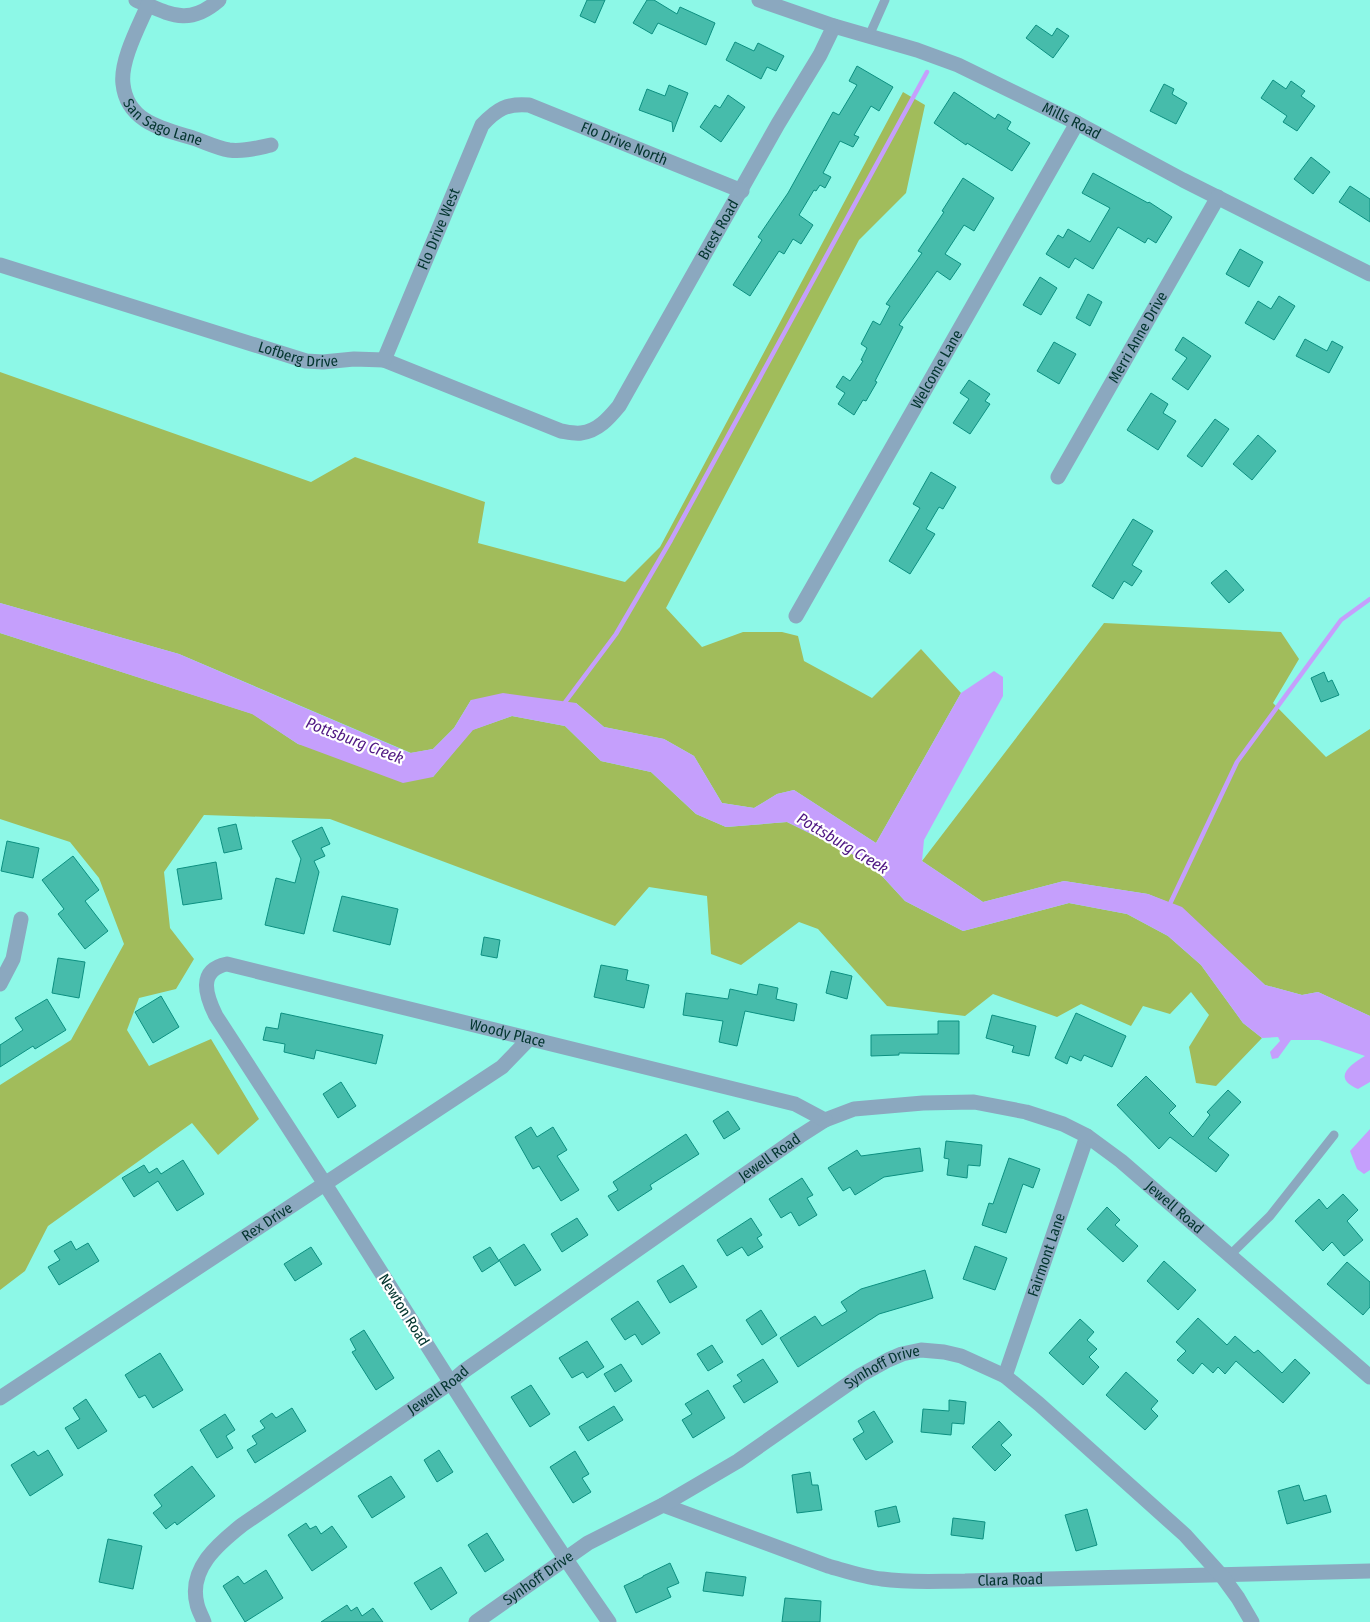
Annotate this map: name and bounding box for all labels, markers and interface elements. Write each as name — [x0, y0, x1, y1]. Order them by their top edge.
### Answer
street label: San Sago Lane — [119, 95, 205, 150]
street label: Mills Road — [1039, 98, 1104, 143]
street label: Flo Drive North — [578, 118, 670, 169]
street label: Flo Drive West — [414, 185, 464, 273]
street label: Brest Road — [694, 196, 743, 263]
street label: Merri Anne Drive — [1105, 288, 1171, 386]
street label: Welcome Lane — [907, 327, 966, 412]
street label: Lofberg Drive — [256, 338, 339, 371]
water label: Pottsburg Creek — [303, 713, 406, 768]
water label: Pottsburg Creek — [794, 809, 892, 878]
street label: Woody Place — [468, 1015, 547, 1051]
street label: Jewell Road — [735, 1130, 804, 1185]
street label: Jewell Road — [1142, 1177, 1207, 1238]
street label: Rex Drive — [238, 1199, 296, 1245]
street label: Fairmont Lane — [1024, 1211, 1069, 1299]
street label: Newton Road — [375, 1271, 433, 1349]
street label: Synhoff Drive — [841, 1342, 921, 1393]
street label: Jewell Road — [404, 1362, 472, 1418]
street label: Synhoff Drive — [499, 1547, 577, 1609]
street label: Clara Road — [977, 1570, 1043, 1590]

